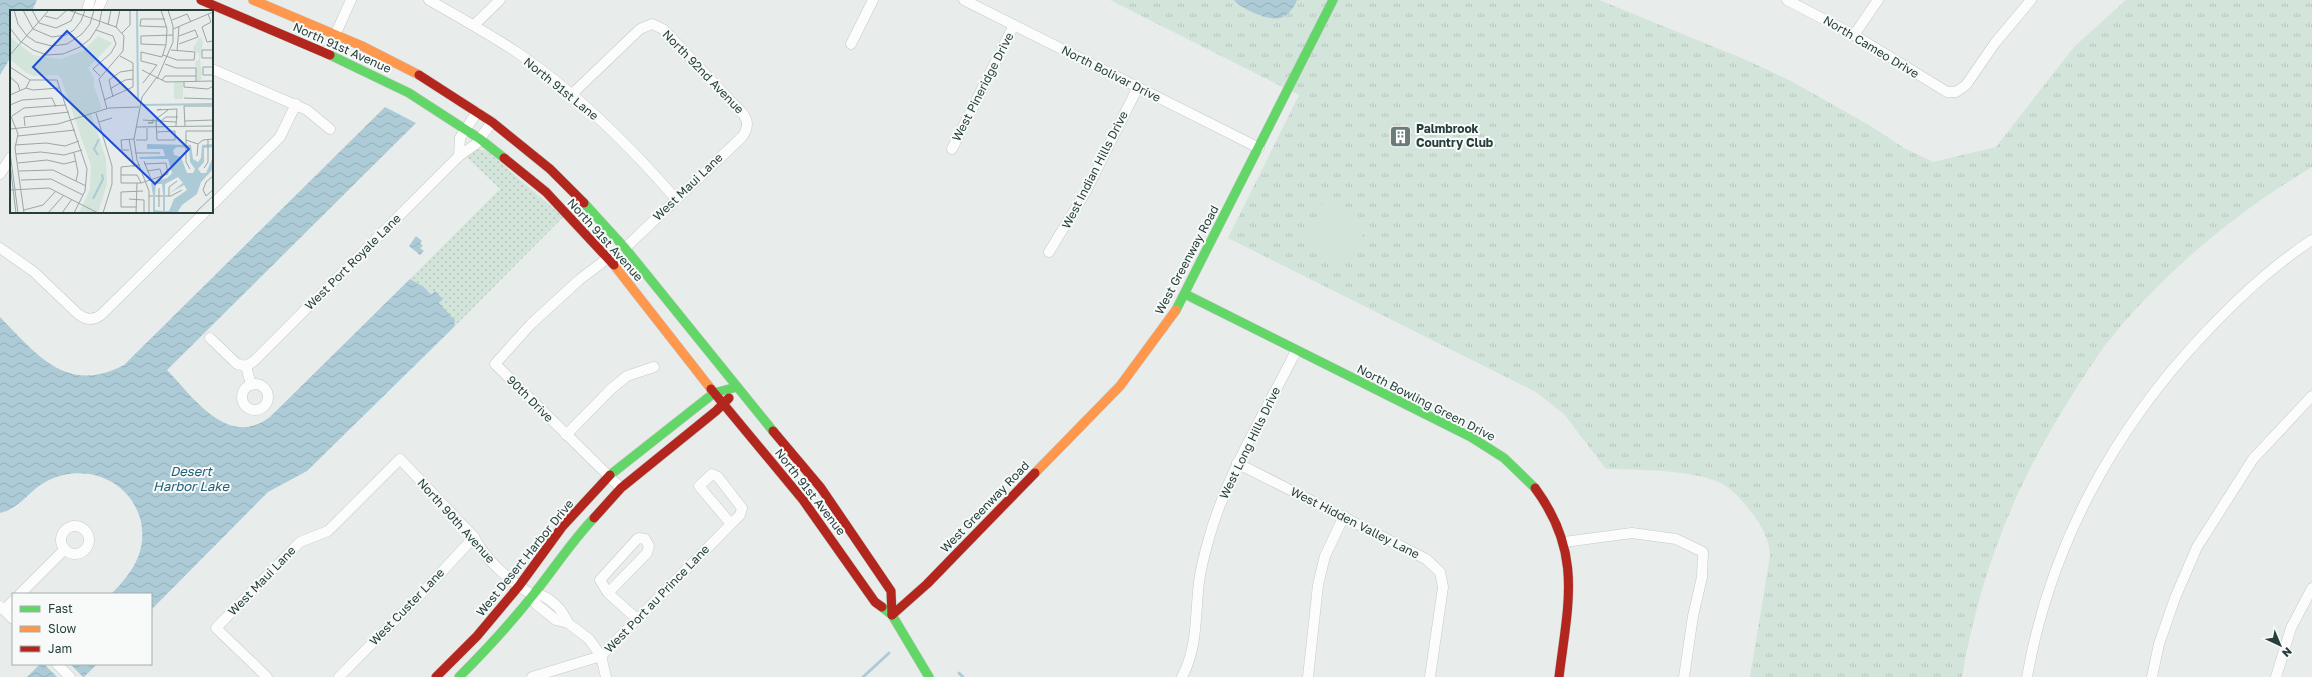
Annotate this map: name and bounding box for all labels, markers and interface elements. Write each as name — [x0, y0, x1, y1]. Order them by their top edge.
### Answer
inset map — [10, 10, 213, 213]
street label: North Cameo Drive — [1821, 12, 1922, 81]
street label: North 91st Avenue — [291, 19, 394, 76]
street label: North 92nd Avenue — [659, 27, 747, 117]
street label: West Pineridge Drive — [949, 30, 1016, 144]
street label: North Bolivar Drive — [1059, 42, 1163, 105]
street label: North 91st Lane — [521, 54, 602, 123]
street label: West Indian Hills Drive — [1058, 108, 1131, 231]
place label: Palmbrook Country Club — [1416, 121, 1494, 150]
building icon: Palmbrook Country Club — [1388, 123, 1414, 149]
street label: West Maui Lane — [650, 150, 726, 224]
street label: North 91st Avenue — [564, 195, 646, 284]
street label: West Greenway Road — [1151, 203, 1222, 317]
street label: West Port Royale Lane — [301, 210, 404, 313]
street label: North Bowling Green Drive — [1355, 361, 1498, 444]
street label: 90th Drive — [504, 372, 557, 425]
street label: West Long Hills Drive — [1216, 384, 1283, 501]
street label: North 91st Avenue — [772, 445, 849, 538]
street label: West Greenway Road — [937, 458, 1032, 556]
water label: Desert Harbor Lake — [153, 463, 230, 494]
street label: North 90th Avenue — [414, 475, 498, 566]
street label: West Hidden Valley Lane — [1288, 483, 1422, 562]
street label: West Desert Harbor Drive — [473, 496, 576, 619]
street label: West Port au Prince Lane — [601, 541, 712, 656]
street label: West Maui Lane — [225, 543, 299, 619]
street label: West Custer Lane — [366, 565, 447, 648]
legend — [12, 593, 152, 665]
text: Fast — [48, 601, 73, 616]
text: Slow — [48, 621, 76, 636]
north arrow — [2260, 625, 2300, 665]
text: Jam — [48, 641, 72, 656]
text: N — [2280, 645, 2295, 660]

